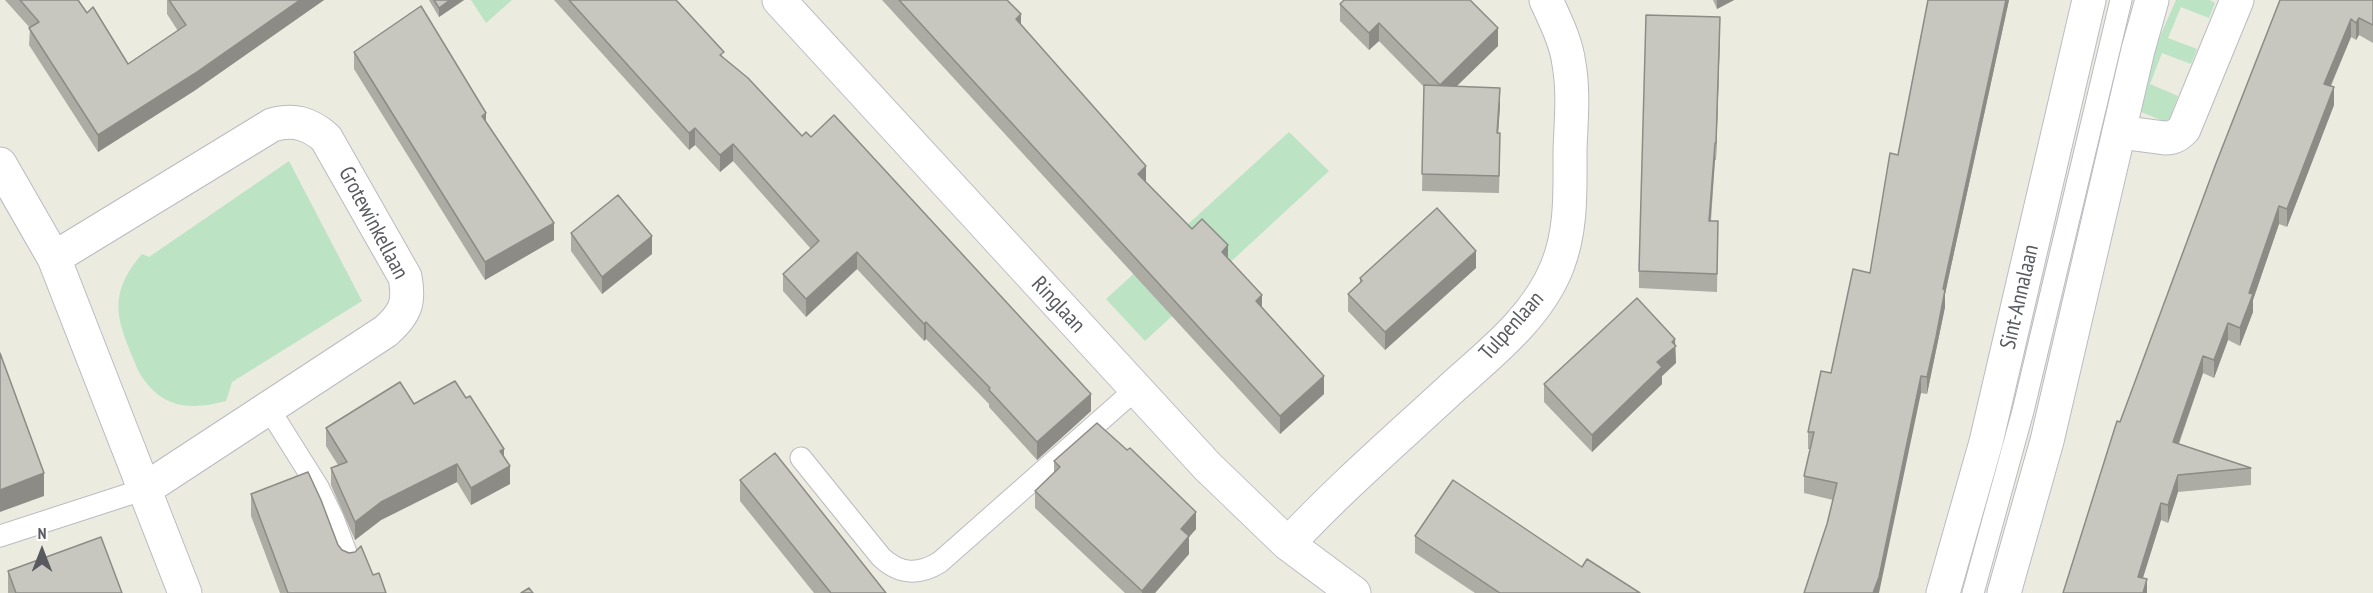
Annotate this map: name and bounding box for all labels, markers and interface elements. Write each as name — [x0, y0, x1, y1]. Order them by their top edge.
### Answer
street label: Grotewinkellaan — [332, 162, 414, 284]
street label: Sint-Annalaan — [1995, 242, 2045, 352]
street label: Ringlaan — [1026, 272, 1090, 338]
street label: Tulpenlaan — [1474, 286, 1550, 366]
north arrow — [12, 521, 72, 581]
text: N — [38, 523, 46, 543]

